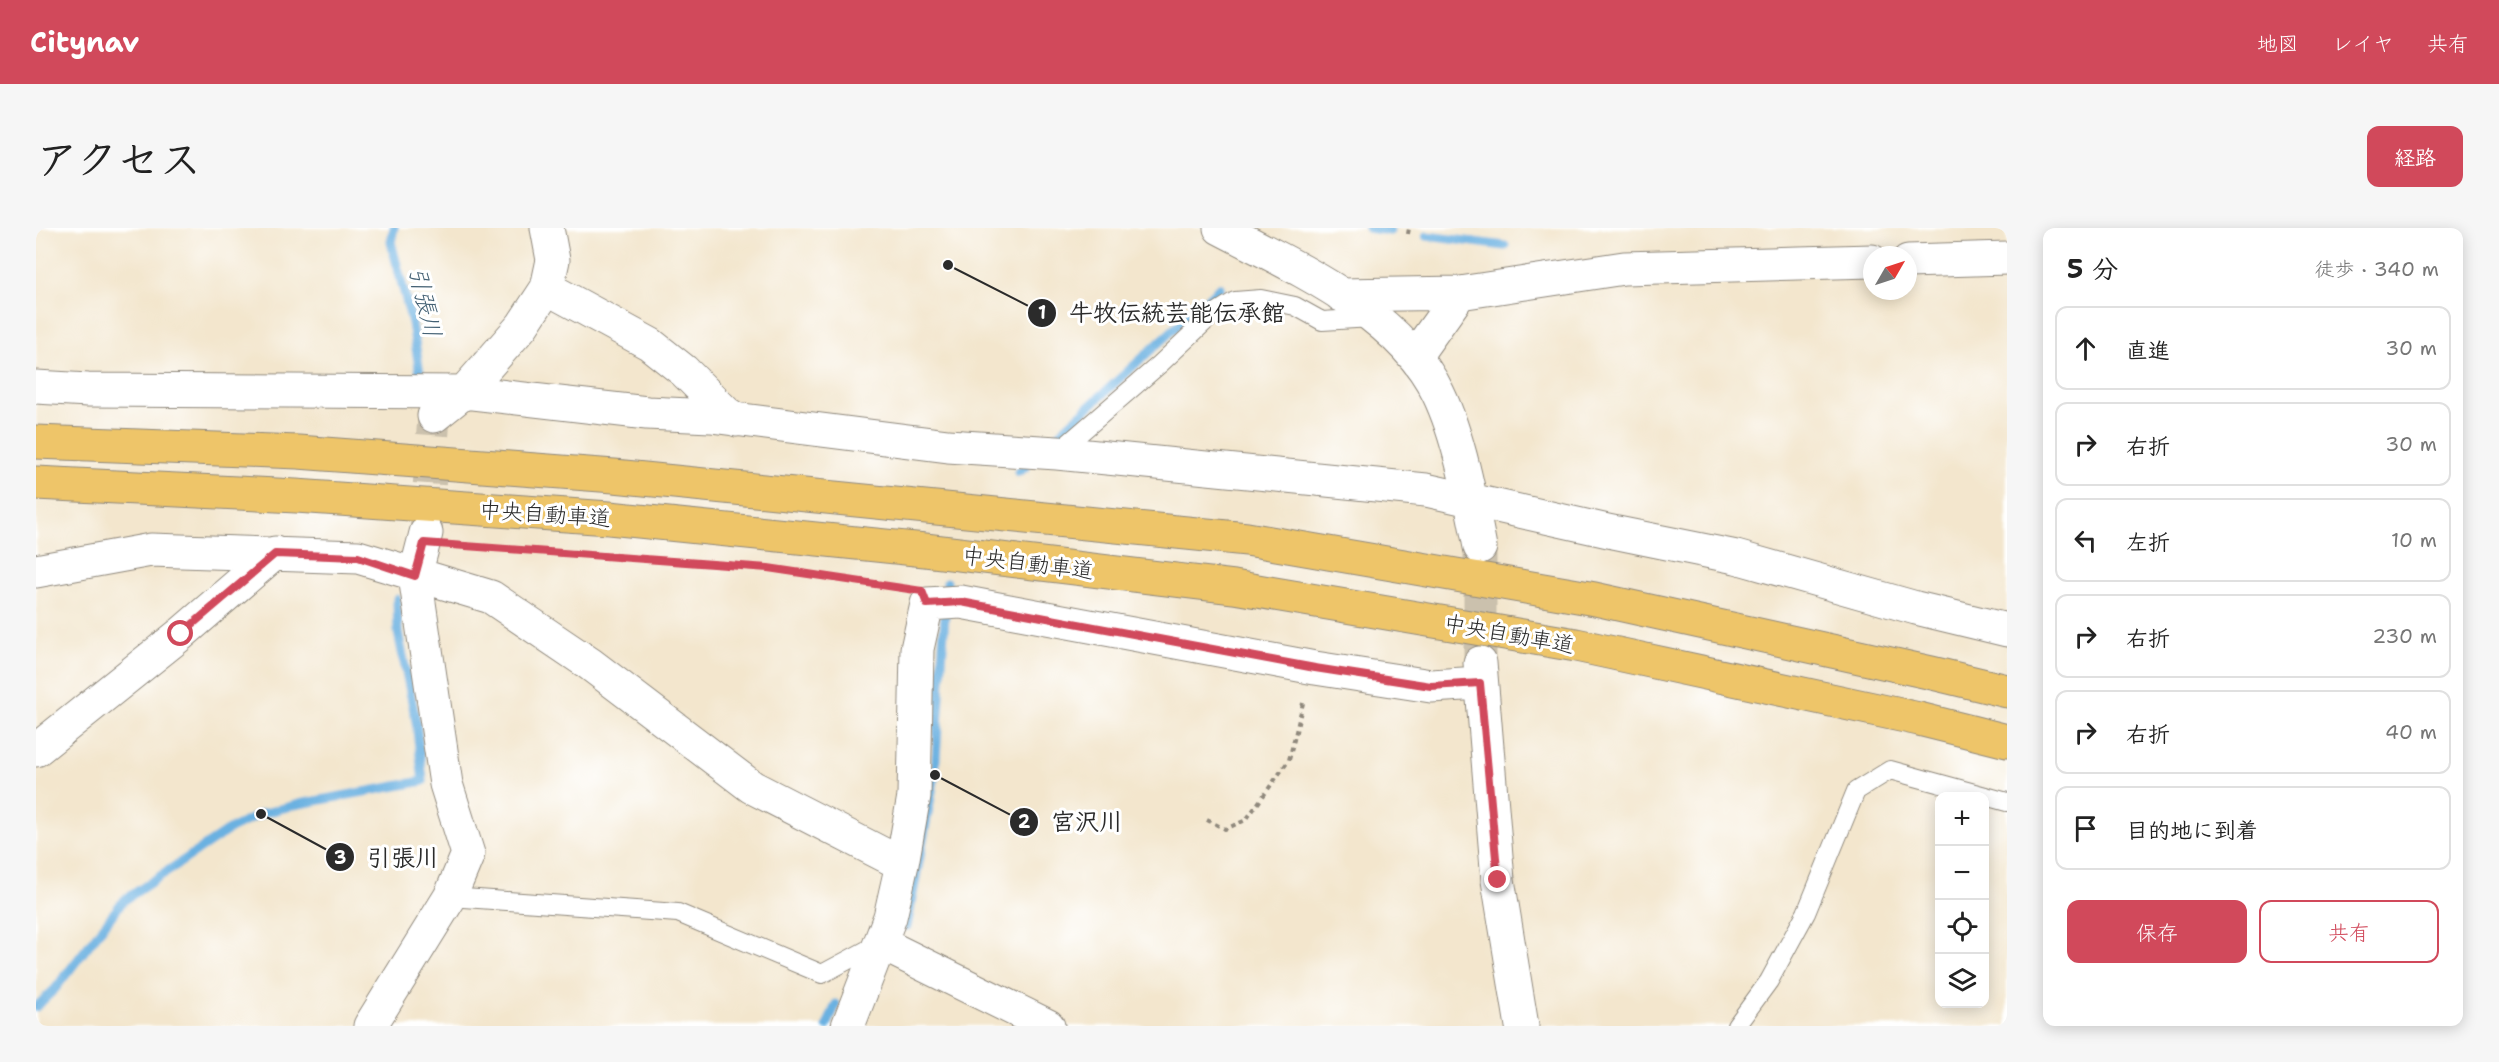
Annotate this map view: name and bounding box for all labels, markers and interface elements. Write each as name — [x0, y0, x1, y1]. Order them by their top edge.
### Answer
text: Citynav — [30, 23, 139, 61]
text: 地図 — [2257, 30, 2299, 58]
text: レイヤ — [2332, 30, 2394, 58]
text: 共有 — [2427, 30, 2469, 58]
button: 経路 — [2367, 126, 2463, 187]
text: アクセス — [36, 131, 201, 187]
north arrow — [1863, 246, 1917, 300]
text: 5 分 — [2067, 251, 2118, 286]
text: 徒歩 · 340 m — [2315, 256, 2439, 282]
water label: 引張川 — [401, 263, 449, 341]
callout: 牛牧伝統芸能伝承館 — [1027, 292, 1297, 334]
text: 牛牧伝統芸能伝承館 — [1069, 297, 1285, 329]
text: 1 — [1038, 301, 1046, 325]
icon: ahead — [2069, 332, 2102, 365]
text: 30 m — [2385, 335, 2437, 361]
text: 直進 — [2126, 336, 2170, 365]
icon: right — [2069, 428, 2102, 461]
text: 30 m — [2385, 431, 2437, 457]
text: 右折 — [2126, 432, 2170, 461]
street label: 中央自動車道 — [478, 495, 612, 533]
icon: left — [2069, 524, 2102, 557]
text: 10 m — [2391, 527, 2437, 553]
text: 左折 — [2126, 528, 2170, 557]
street label: 中央自動車道 — [961, 541, 1095, 585]
street label: 中央自動車道 — [1441, 608, 1577, 660]
route start — [167, 620, 193, 646]
icon: right — [2069, 620, 2102, 653]
text: 230 m — [2372, 623, 2437, 649]
text: 右折 — [2126, 624, 2170, 653]
icon: right — [2069, 716, 2102, 749]
text: 40 m — [2385, 719, 2437, 745]
text: 右折 — [2126, 720, 2170, 749]
map controls — [1935, 792, 1989, 1008]
button: + — [1935, 792, 1989, 846]
callout: 宮沢川 — [1009, 801, 1135, 843]
text: 宮沢川 — [1051, 806, 1123, 838]
text: 2 — [1018, 810, 1031, 834]
icon: arrive — [2069, 812, 2102, 845]
text: 目的地に到着 — [2126, 816, 2258, 845]
callout: 引張川 — [325, 836, 451, 878]
text: 引張川 — [367, 842, 439, 874]
text: 3 — [334, 846, 346, 870]
button: − — [1935, 846, 1989, 900]
route end — [1484, 866, 1510, 892]
button: locate — [1935, 900, 1989, 954]
button: 保存 — [2067, 900, 2247, 963]
button: 共有 — [2259, 900, 2439, 963]
button: layers — [1935, 954, 1989, 1008]

